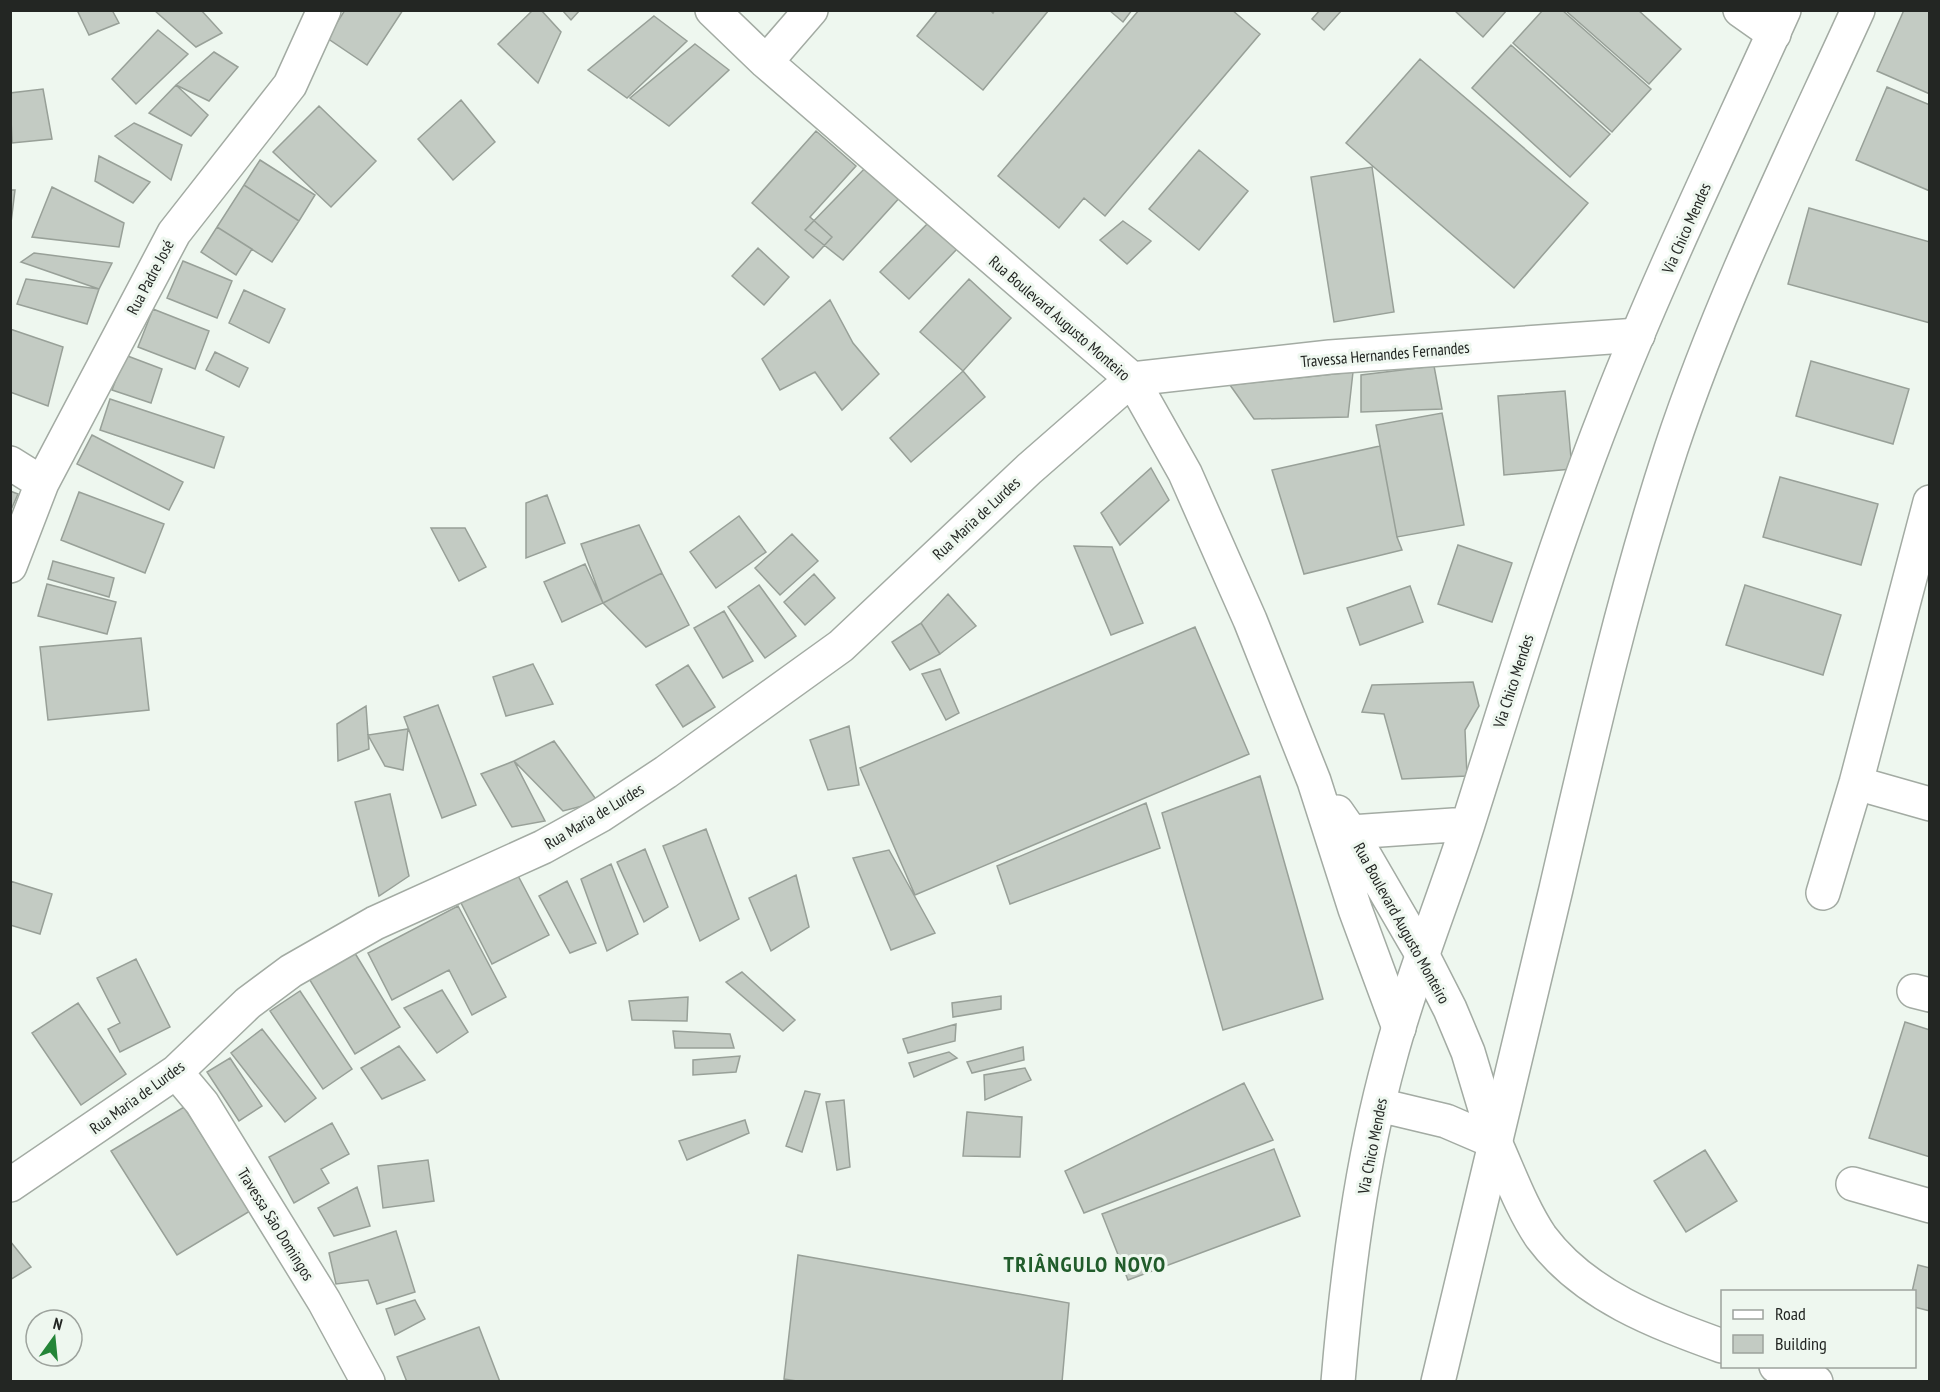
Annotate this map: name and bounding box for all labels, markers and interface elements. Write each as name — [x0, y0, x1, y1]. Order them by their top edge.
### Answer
street label: Via Chico Mendes — [1657, 180, 1715, 277]
street label: Rua Padre José — [122, 236, 178, 318]
street label: Rua Boulevard Augusto Monteiro — [985, 251, 1135, 385]
street label: Travessa Hernandes Fernandes — [1300, 337, 1470, 371]
street label: Rua Maria de Lurdes — [928, 472, 1024, 564]
street label: Via Chico Mendes — [1488, 632, 1538, 731]
street label: Rua Maria de Lurdes — [541, 779, 647, 853]
street label: Rua Boulevard Augusto Monteiro — [1349, 839, 1455, 1007]
street label: Rua Maria de Lurdes — [86, 1056, 188, 1138]
street label: Via Chico Mendes — [1353, 1096, 1391, 1197]
street label: Travessa São Domingos — [233, 1164, 319, 1284]
district label: TRIÂNGULO NOVO — [1003, 1250, 1167, 1278]
legend — [1721, 1290, 1916, 1368]
text: Road — [1775, 1302, 1806, 1325]
north arrow — [24, 1308, 84, 1368]
text: N — [51, 1313, 65, 1334]
text: Building — [1775, 1332, 1827, 1355]

